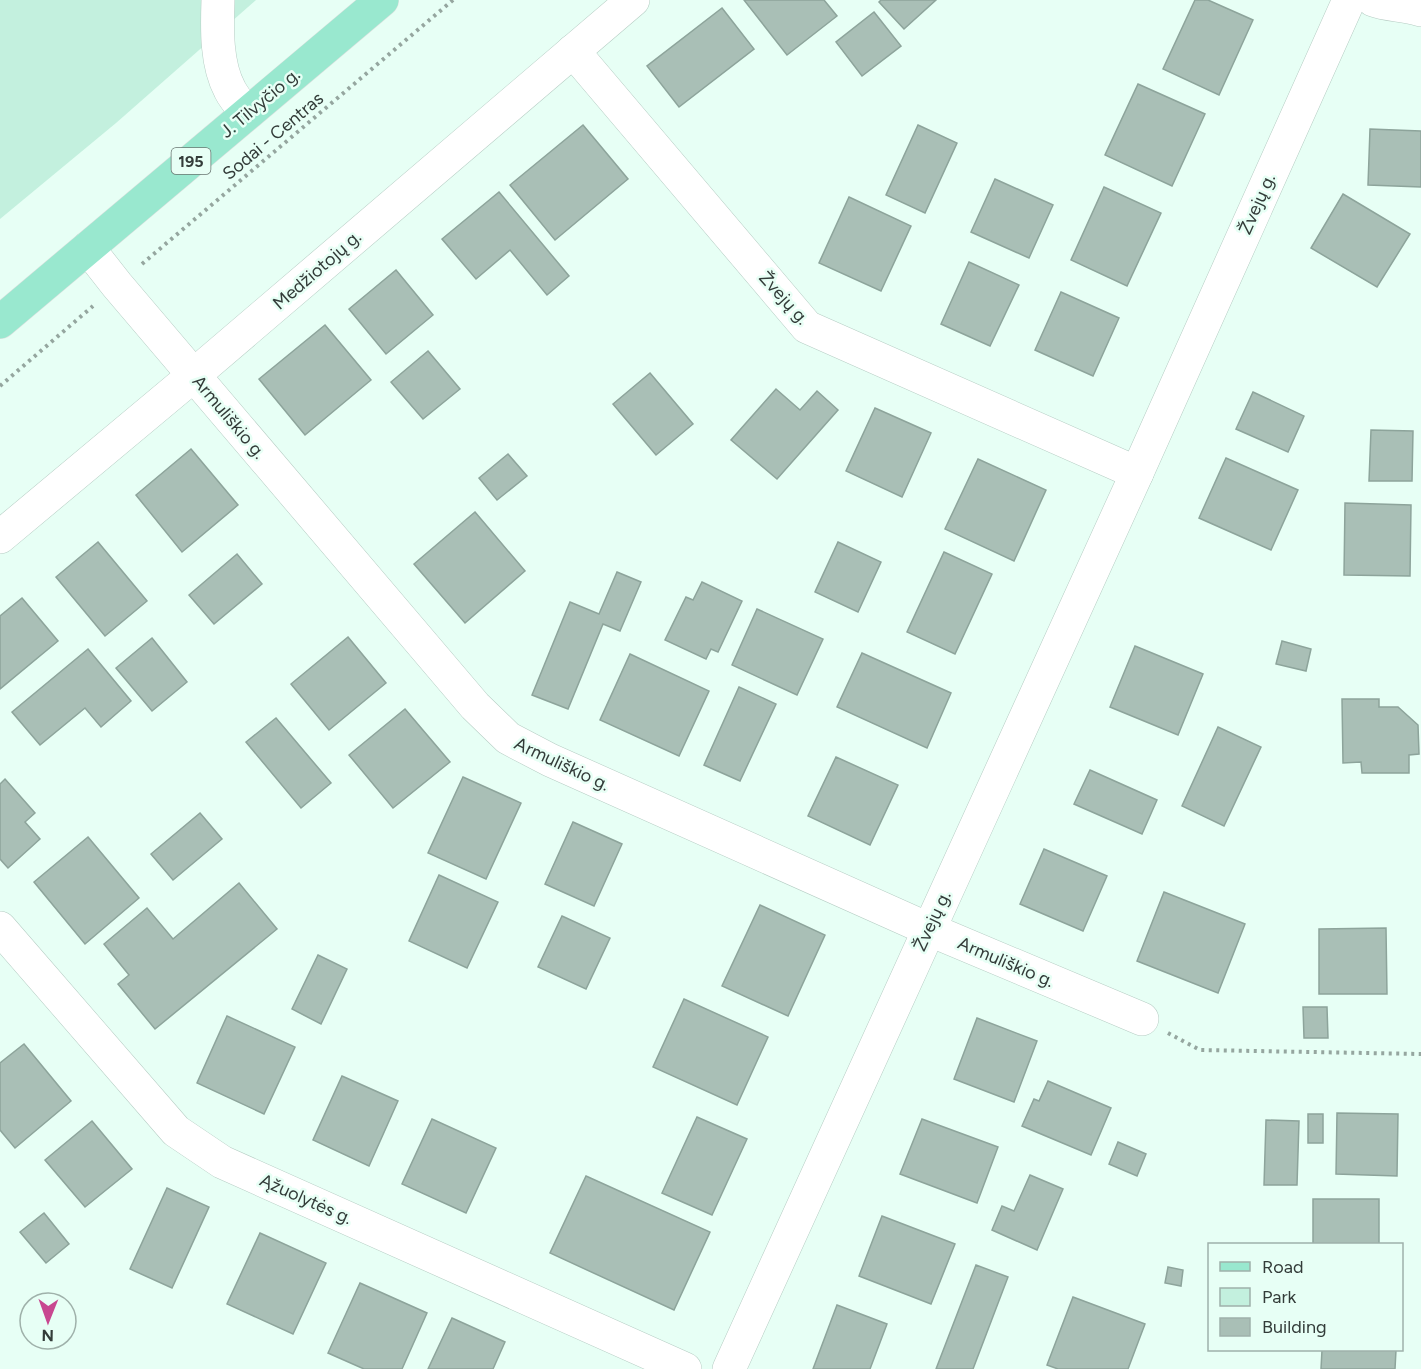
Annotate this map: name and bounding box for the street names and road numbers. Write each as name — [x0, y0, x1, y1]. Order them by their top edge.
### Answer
street label: J. Tilvyčio g. — [216, 63, 304, 143]
street label: Sodai - Centras — [218, 87, 328, 185]
road number: 195 — [172, 148, 210, 174]
street label: Žvejų g. — [1234, 170, 1280, 238]
street label: Medžiotojų g. — [268, 226, 366, 314]
street label: Žvejų g. — [754, 267, 814, 329]
street label: Armuliškio g. — [188, 371, 270, 463]
street label: Armuliškio g. — [511, 732, 613, 796]
street label: Žvejų g. — [908, 887, 956, 955]
street label: Armuliškio g. — [955, 932, 1057, 992]
street label: Ąžuolytės g. — [256, 1169, 356, 1229]

